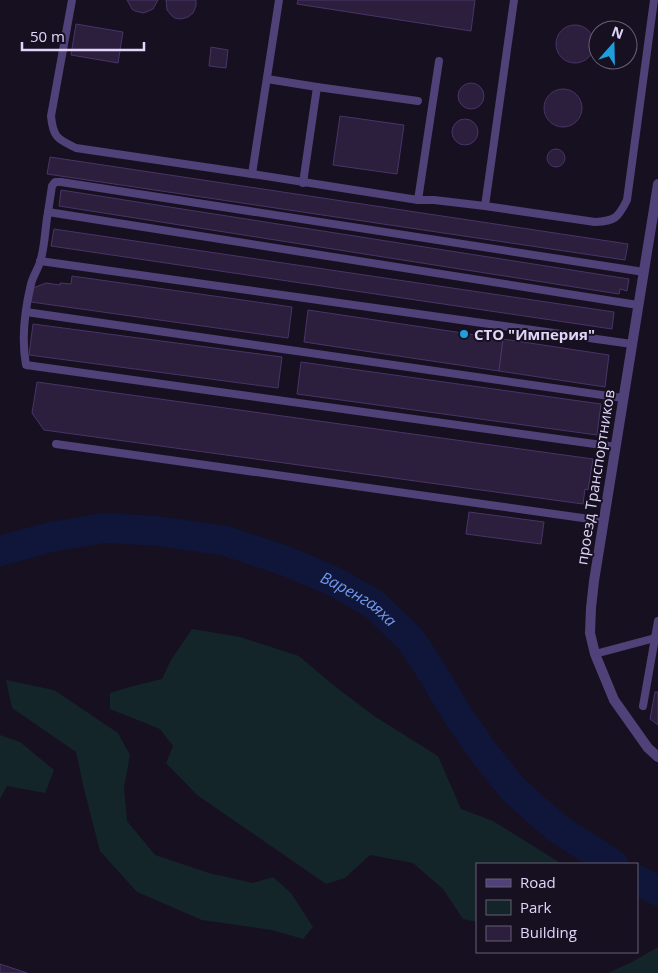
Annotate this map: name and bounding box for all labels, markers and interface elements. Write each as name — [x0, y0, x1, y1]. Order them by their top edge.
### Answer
scale bar — [22, 20, 145, 52]
north arrow — [588, 20, 638, 70]
text: N — [609, 21, 626, 43]
text: 50 m — [30, 26, 65, 46]
place label: СТО "Империя" — [474, 324, 595, 344]
marker: СТО "Империя" — [458, 328, 470, 340]
street label: проезд Транспортников — [571, 388, 619, 566]
water label: Варенгаяха — [317, 566, 402, 631]
legend — [476, 863, 638, 953]
text: Road — [520, 872, 556, 892]
text: Park — [520, 897, 551, 917]
text: Building — [520, 922, 577, 942]

